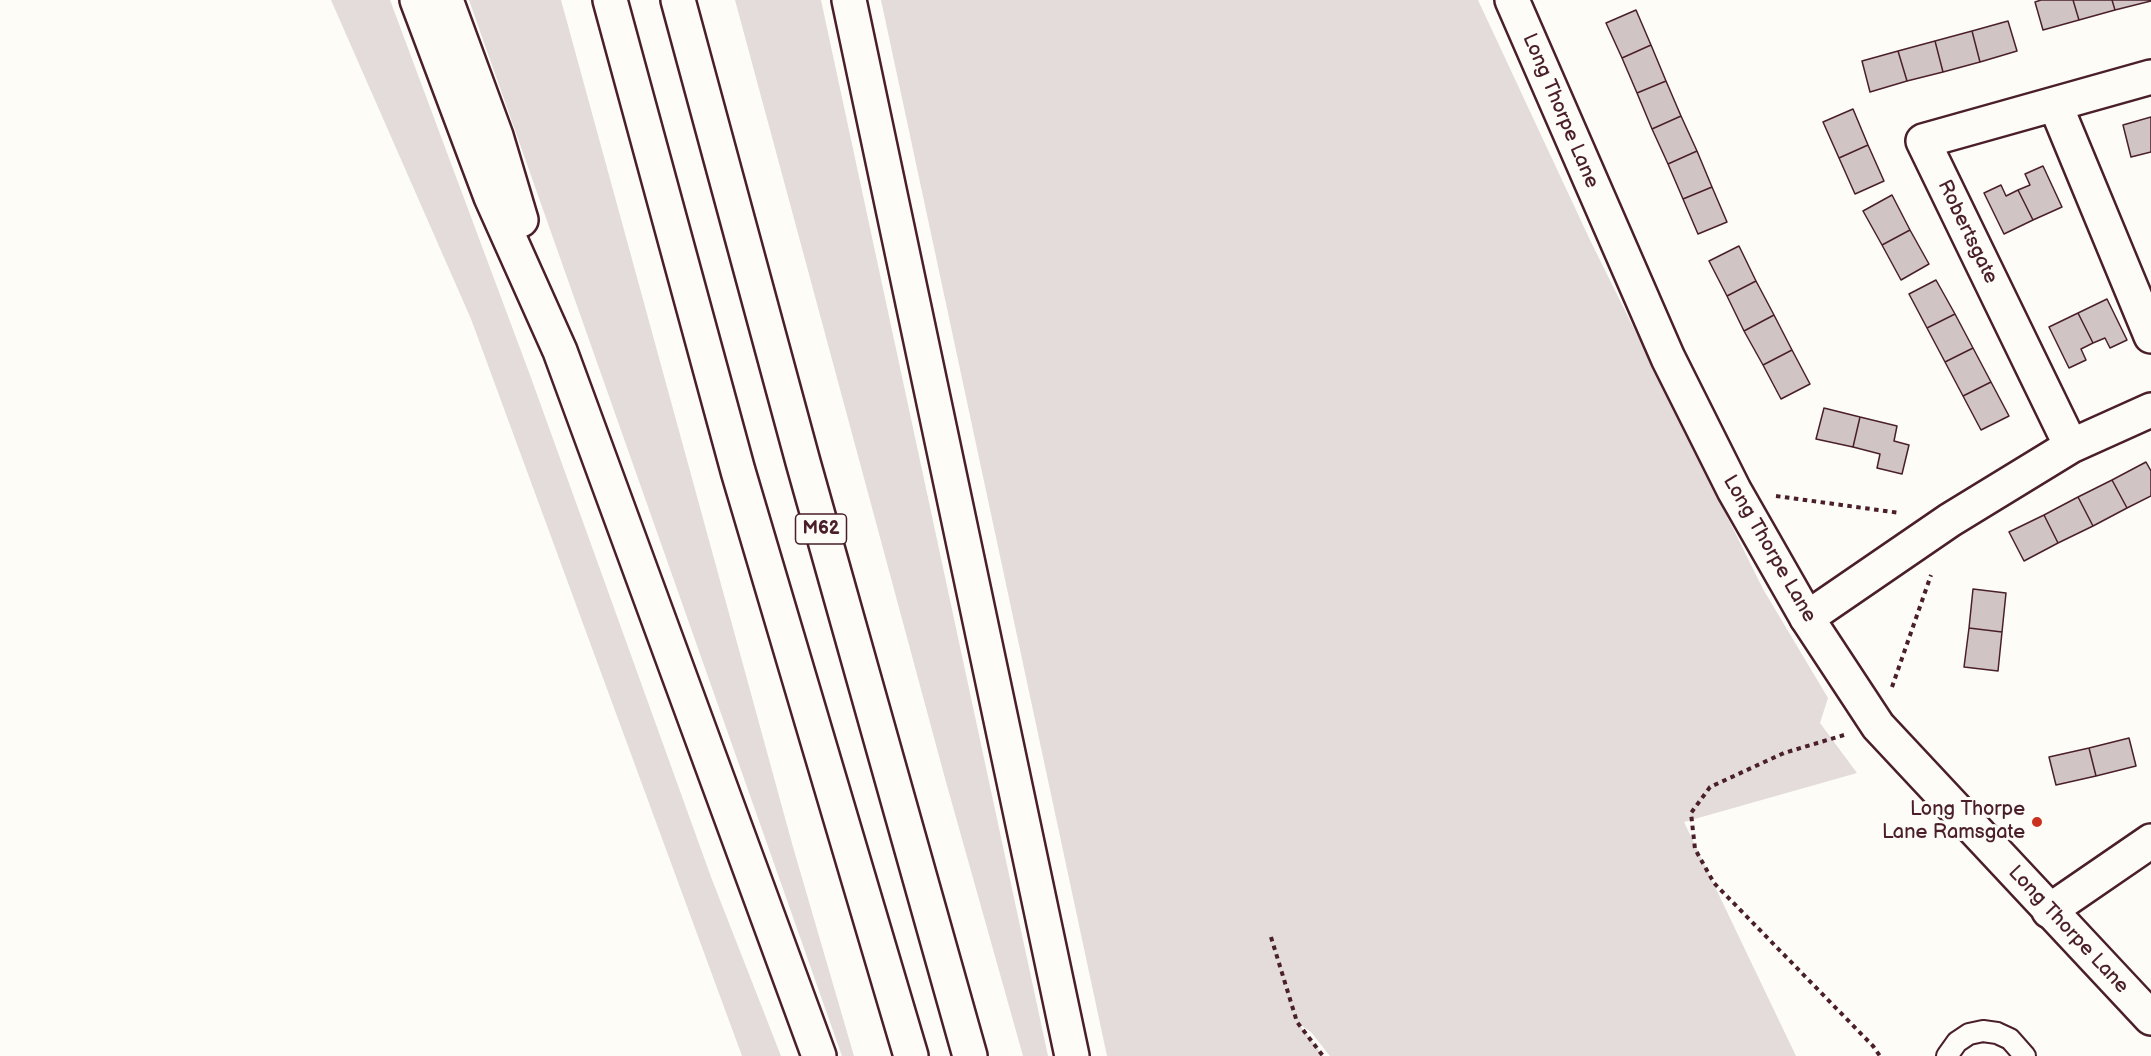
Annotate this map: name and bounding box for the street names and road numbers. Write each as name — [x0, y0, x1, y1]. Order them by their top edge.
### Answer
street label: Long Thorpe Lane — [1517, 30, 1603, 192]
street label: Robertsgate — [1932, 176, 2002, 288]
street label: Long Thorpe Lane — [1717, 471, 1821, 627]
road number: M62 — [796, 514, 846, 544]
street label: Long Thorpe Lane — [2003, 861, 2133, 999]

